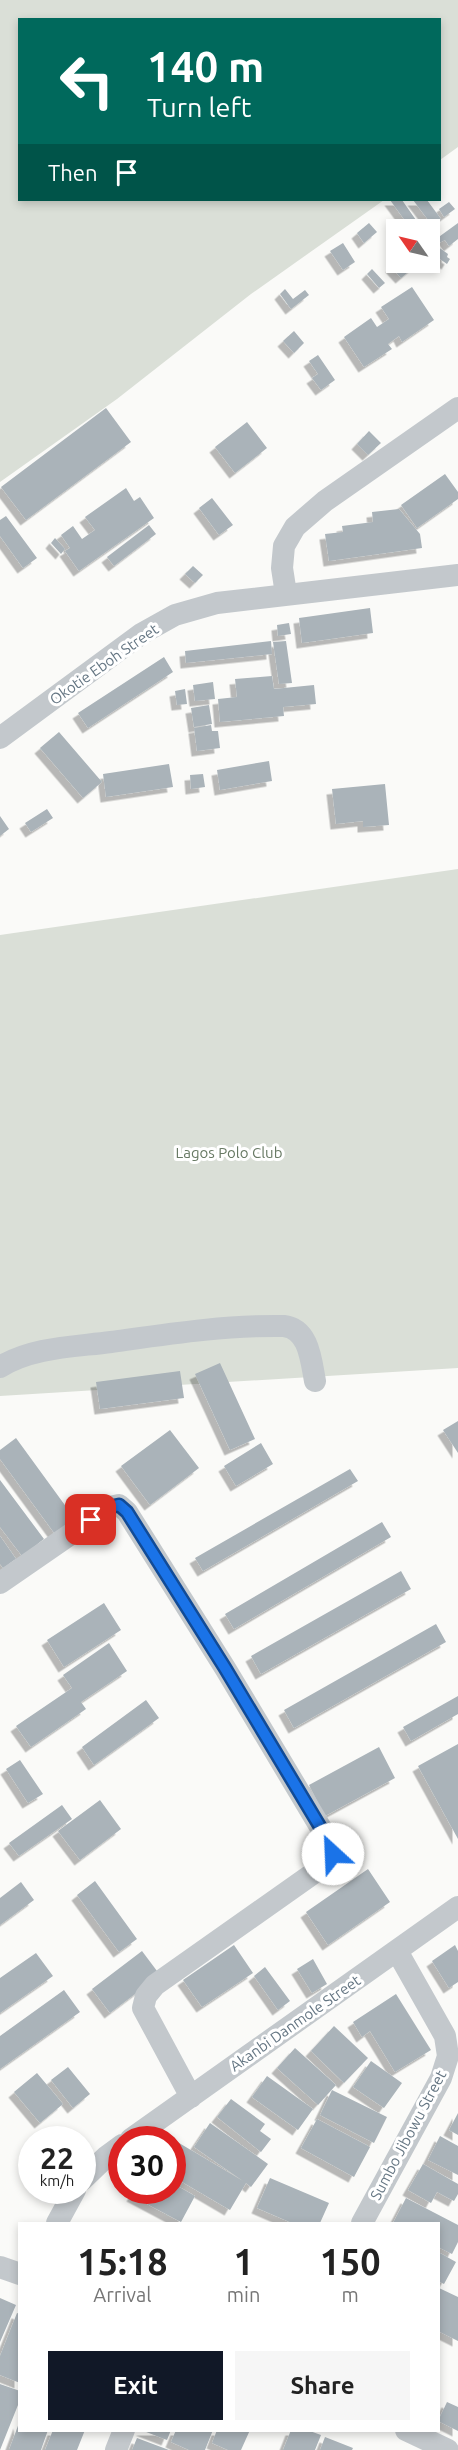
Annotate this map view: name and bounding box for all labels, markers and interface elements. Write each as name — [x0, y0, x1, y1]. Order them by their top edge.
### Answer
icon: left — [48, 42, 126, 120]
text: 140 m — [147, 43, 264, 90]
text: Turn left — [147, 92, 251, 122]
icon: arrive — [110, 156, 143, 189]
text: Then — [48, 160, 98, 185]
north arrow — [386, 219, 440, 273]
map controls — [386, 219, 440, 273]
street label: Okotie Eboh Street — [46, 620, 162, 708]
park label: Lagos Polo Club — [176, 1144, 282, 1161]
pin — [65, 1494, 116, 1545]
icon: arrive — [74, 1503, 107, 1536]
position arrow — [301, 1822, 365, 1886]
street label: Akanbi Danmole Street — [226, 1971, 364, 2075]
street label: Sumbo Jibowu Street — [367, 2067, 449, 2203]
speed limit sign: 30 — [108, 2126, 186, 2204]
text: 22 — [40, 2141, 74, 2175]
text: km/h — [40, 2172, 74, 2189]
text: 15:18 — [77, 2241, 167, 2282]
text: 1 — [233, 2241, 254, 2282]
text: 150 — [320, 2241, 381, 2282]
text: Arrival — [93, 2283, 152, 2306]
text: min — [227, 2283, 260, 2306]
text: m — [342, 2283, 359, 2306]
button: Exit — [48, 2351, 223, 2420]
button: Share — [235, 2351, 410, 2420]

